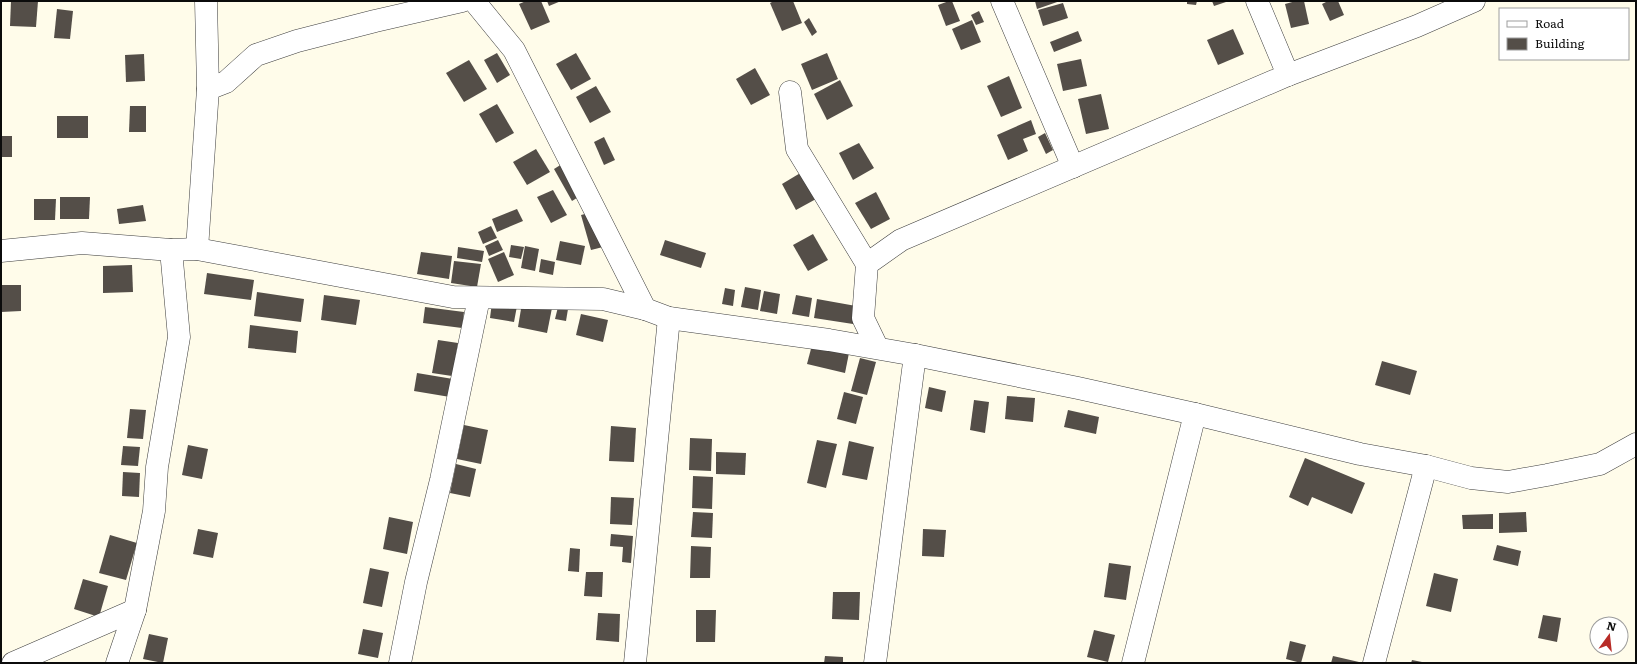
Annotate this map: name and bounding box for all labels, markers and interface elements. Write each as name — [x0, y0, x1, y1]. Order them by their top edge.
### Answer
legend — [1499, 8, 1629, 60]
text: Road — [1535, 14, 1565, 32]
text: Building — [1535, 34, 1585, 52]
north arrow — [1589, 616, 1629, 656]
text: N — [1605, 616, 1618, 634]

